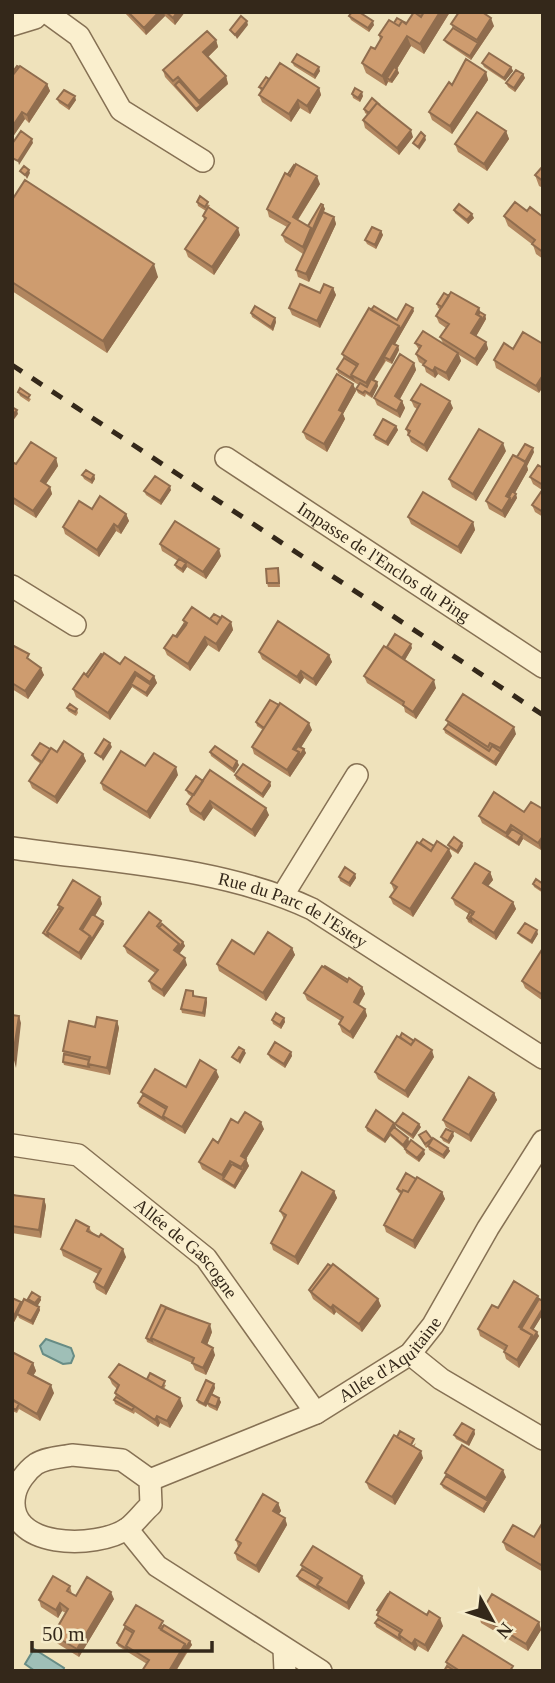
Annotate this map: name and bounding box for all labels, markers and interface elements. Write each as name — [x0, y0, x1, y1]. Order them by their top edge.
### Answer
street label: Impasse de l'Enclos du Ping — [294, 498, 474, 626]
street label: Rue du Parc de l'Estey — [216, 868, 371, 952]
street label: Allée de Gascogne — [130, 1194, 241, 1302]
street label: Allée d'Aquitaine — [335, 1314, 445, 1406]
north arrow — [457, 1585, 527, 1655]
scale bar — [32, 1610, 212, 1654]
text: N — [492, 1619, 517, 1643]
text: 50 m — [42, 1622, 85, 1646]

